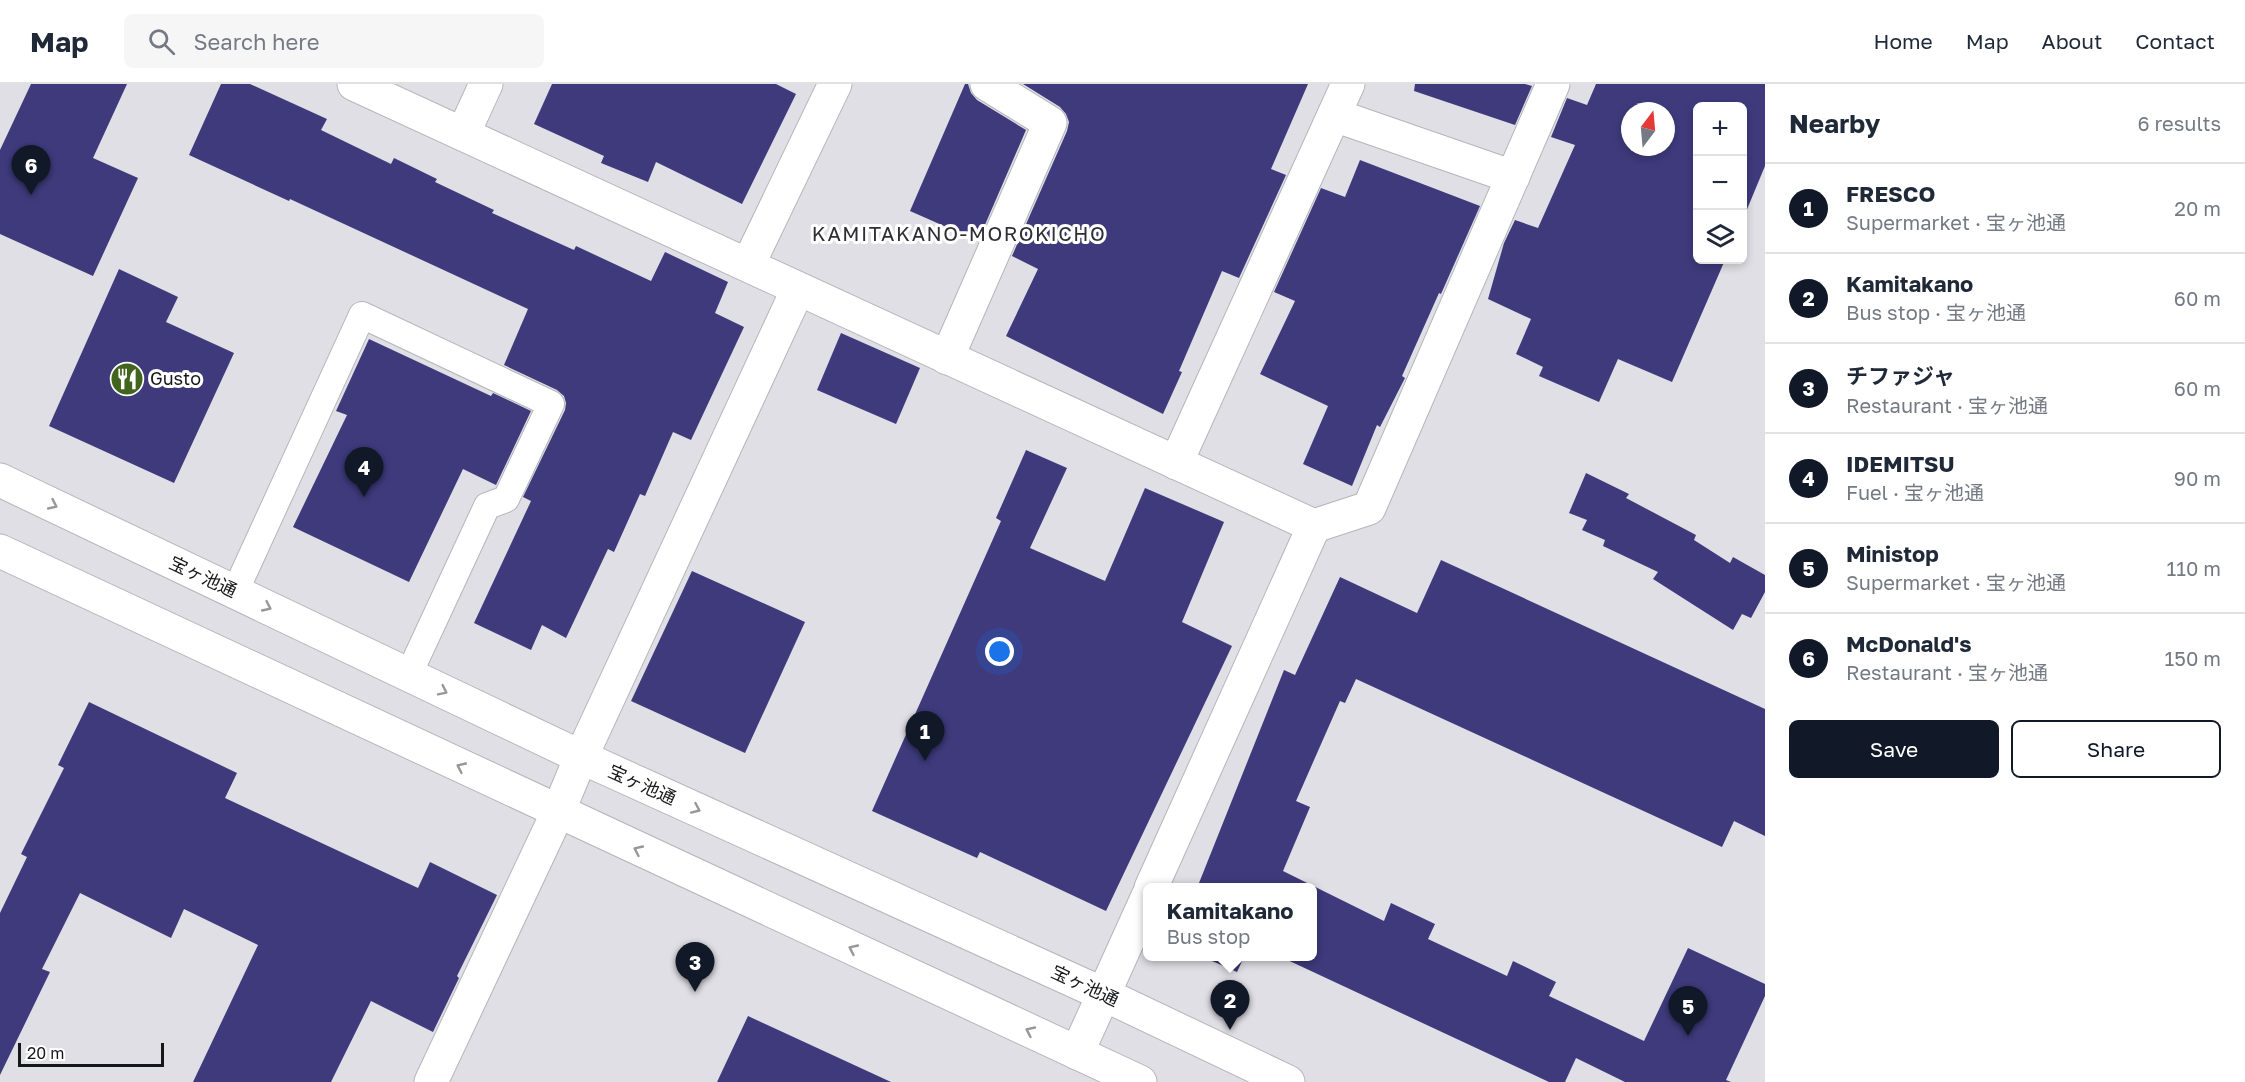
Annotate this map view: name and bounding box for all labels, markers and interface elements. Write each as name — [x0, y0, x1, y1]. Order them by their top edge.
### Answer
search box — [124, 14, 544, 68]
text: Map — [30, 25, 88, 58]
icon: search — [145, 25, 178, 58]
text: Search here — [193, 28, 319, 55]
text: Home — [1873, 28, 1933, 54]
text: Map — [1966, 28, 2009, 54]
text: About — [2042, 28, 2102, 54]
text: Contact — [2135, 28, 2215, 54]
north arrow — [1621, 102, 1675, 156]
map controls — [1693, 102, 1747, 264]
button: + — [1693, 102, 1747, 156]
text: Nearby — [1789, 108, 1880, 139]
text: 6 results — [2137, 111, 2221, 135]
pin: 6 — [12, 146, 51, 195]
button: − — [1693, 156, 1747, 210]
text: FRESCO — [1846, 180, 1935, 207]
text: 1 — [1803, 196, 1814, 220]
text: 20 m — [2174, 196, 2221, 220]
button: layers — [1693, 210, 1747, 264]
text: Supermarket · 宝ヶ池通 — [1846, 210, 2066, 234]
district label: KAMITAKANO-MOROKICHO — [812, 221, 1106, 245]
text: Kamitakano — [1846, 270, 1973, 297]
text: 2 — [1802, 286, 1815, 310]
text: 60 m — [2174, 286, 2221, 310]
text: Bus stop · 宝ヶ池通 — [1846, 300, 2026, 324]
restaurant icon: Gusto — [109, 361, 145, 397]
text: チファジャ — [1846, 362, 1955, 389]
place label: Gusto — [150, 367, 201, 389]
text: 3 — [1802, 376, 1815, 400]
text: 60 m — [2174, 376, 2221, 400]
text: Restaurant · 宝ヶ池通 — [1846, 393, 2048, 417]
pin: 4 — [344, 448, 384, 497]
text: IDEMITSU — [1846, 450, 1955, 477]
text: 4 — [1802, 466, 1815, 490]
text: 90 m — [2174, 466, 2221, 490]
text: Fuel · 宝ヶ池通 — [1846, 480, 1984, 504]
one-way arrow — [46, 498, 57, 510]
text: Ministop — [1846, 540, 1939, 567]
street label: 宝ヶ池通 — [166, 551, 241, 601]
text: 5 — [1802, 556, 1815, 580]
text: 110 m — [2167, 556, 2221, 580]
text: Supermarket · 宝ヶ池通 — [1846, 570, 2066, 594]
one-way arrow — [260, 600, 271, 612]
text: McDonald's — [1846, 630, 1972, 657]
your location — [985, 637, 1014, 666]
text: 6 — [1802, 646, 1815, 670]
text: 150 m — [2165, 646, 2221, 670]
text: Restaurant · 宝ヶ池通 — [1846, 660, 2048, 684]
one-way arrow — [437, 683, 448, 695]
pin: 1 — [906, 712, 944, 761]
button: Save — [1789, 720, 1999, 778]
button: Share — [2011, 720, 2221, 778]
street label: 宝ヶ池通 — [605, 759, 680, 809]
one-way arrow — [457, 763, 468, 775]
one-way arrow — [689, 802, 700, 814]
one-way arrow — [633, 845, 644, 857]
popup — [1143, 883, 1317, 961]
text: Kamitakano — [1166, 897, 1294, 924]
text: Bus stop — [1166, 924, 1250, 948]
pin: 3 — [676, 942, 714, 992]
one-way arrow — [848, 944, 859, 956]
street label: 宝ヶ池通 — [1048, 960, 1123, 1010]
pin: 2 — [1210, 980, 1250, 1030]
pin: 5 — [1668, 986, 1708, 1036]
one-way arrow — [1025, 1026, 1036, 1038]
scale bar — [18, 1040, 164, 1068]
text: 20 m — [27, 1043, 64, 1063]

